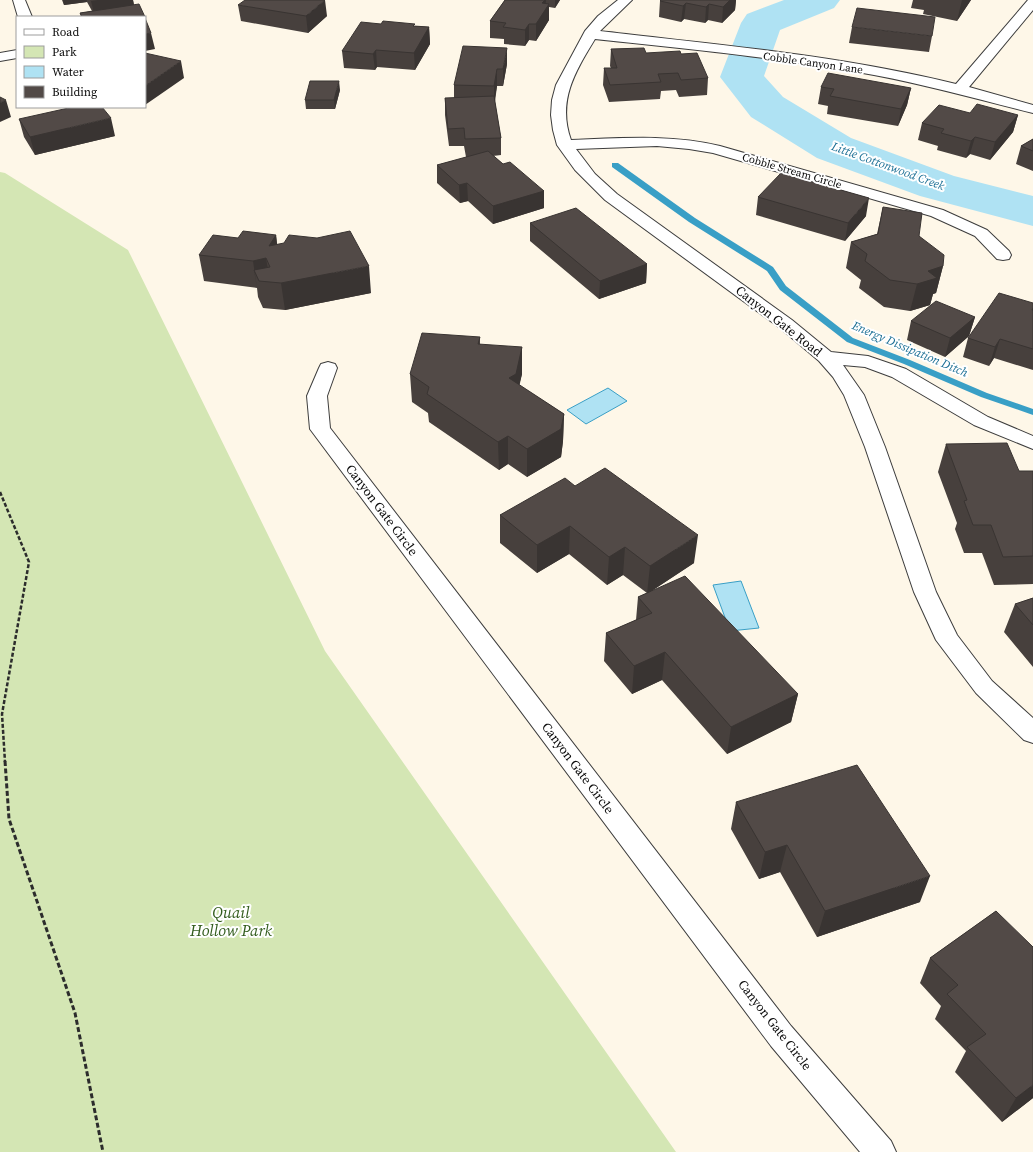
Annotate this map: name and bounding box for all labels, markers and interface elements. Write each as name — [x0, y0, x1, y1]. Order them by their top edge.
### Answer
legend — [16, 16, 146, 108]
text: Road — [52, 24, 79, 40]
text: Park — [52, 44, 77, 60]
street label: Cobble Canyon Lane — [762, 49, 864, 77]
text: Water — [52, 64, 84, 80]
text: Building — [52, 84, 97, 100]
water label: Little Cottonwood Creek — [828, 138, 947, 194]
street label: Cobble Stream Circle — [740, 150, 844, 192]
street label: Canyon Gate Road — [732, 282, 826, 361]
water label: Energy Dissipation Ditch — [849, 317, 971, 381]
street label: Canyon Gate Circle — [342, 461, 422, 559]
street label: Canyon Gate Circle — [538, 719, 618, 817]
park label: Quail Hollow Park — [189, 901, 273, 941]
street label: Canyon Gate Circle — [734, 976, 816, 1074]

